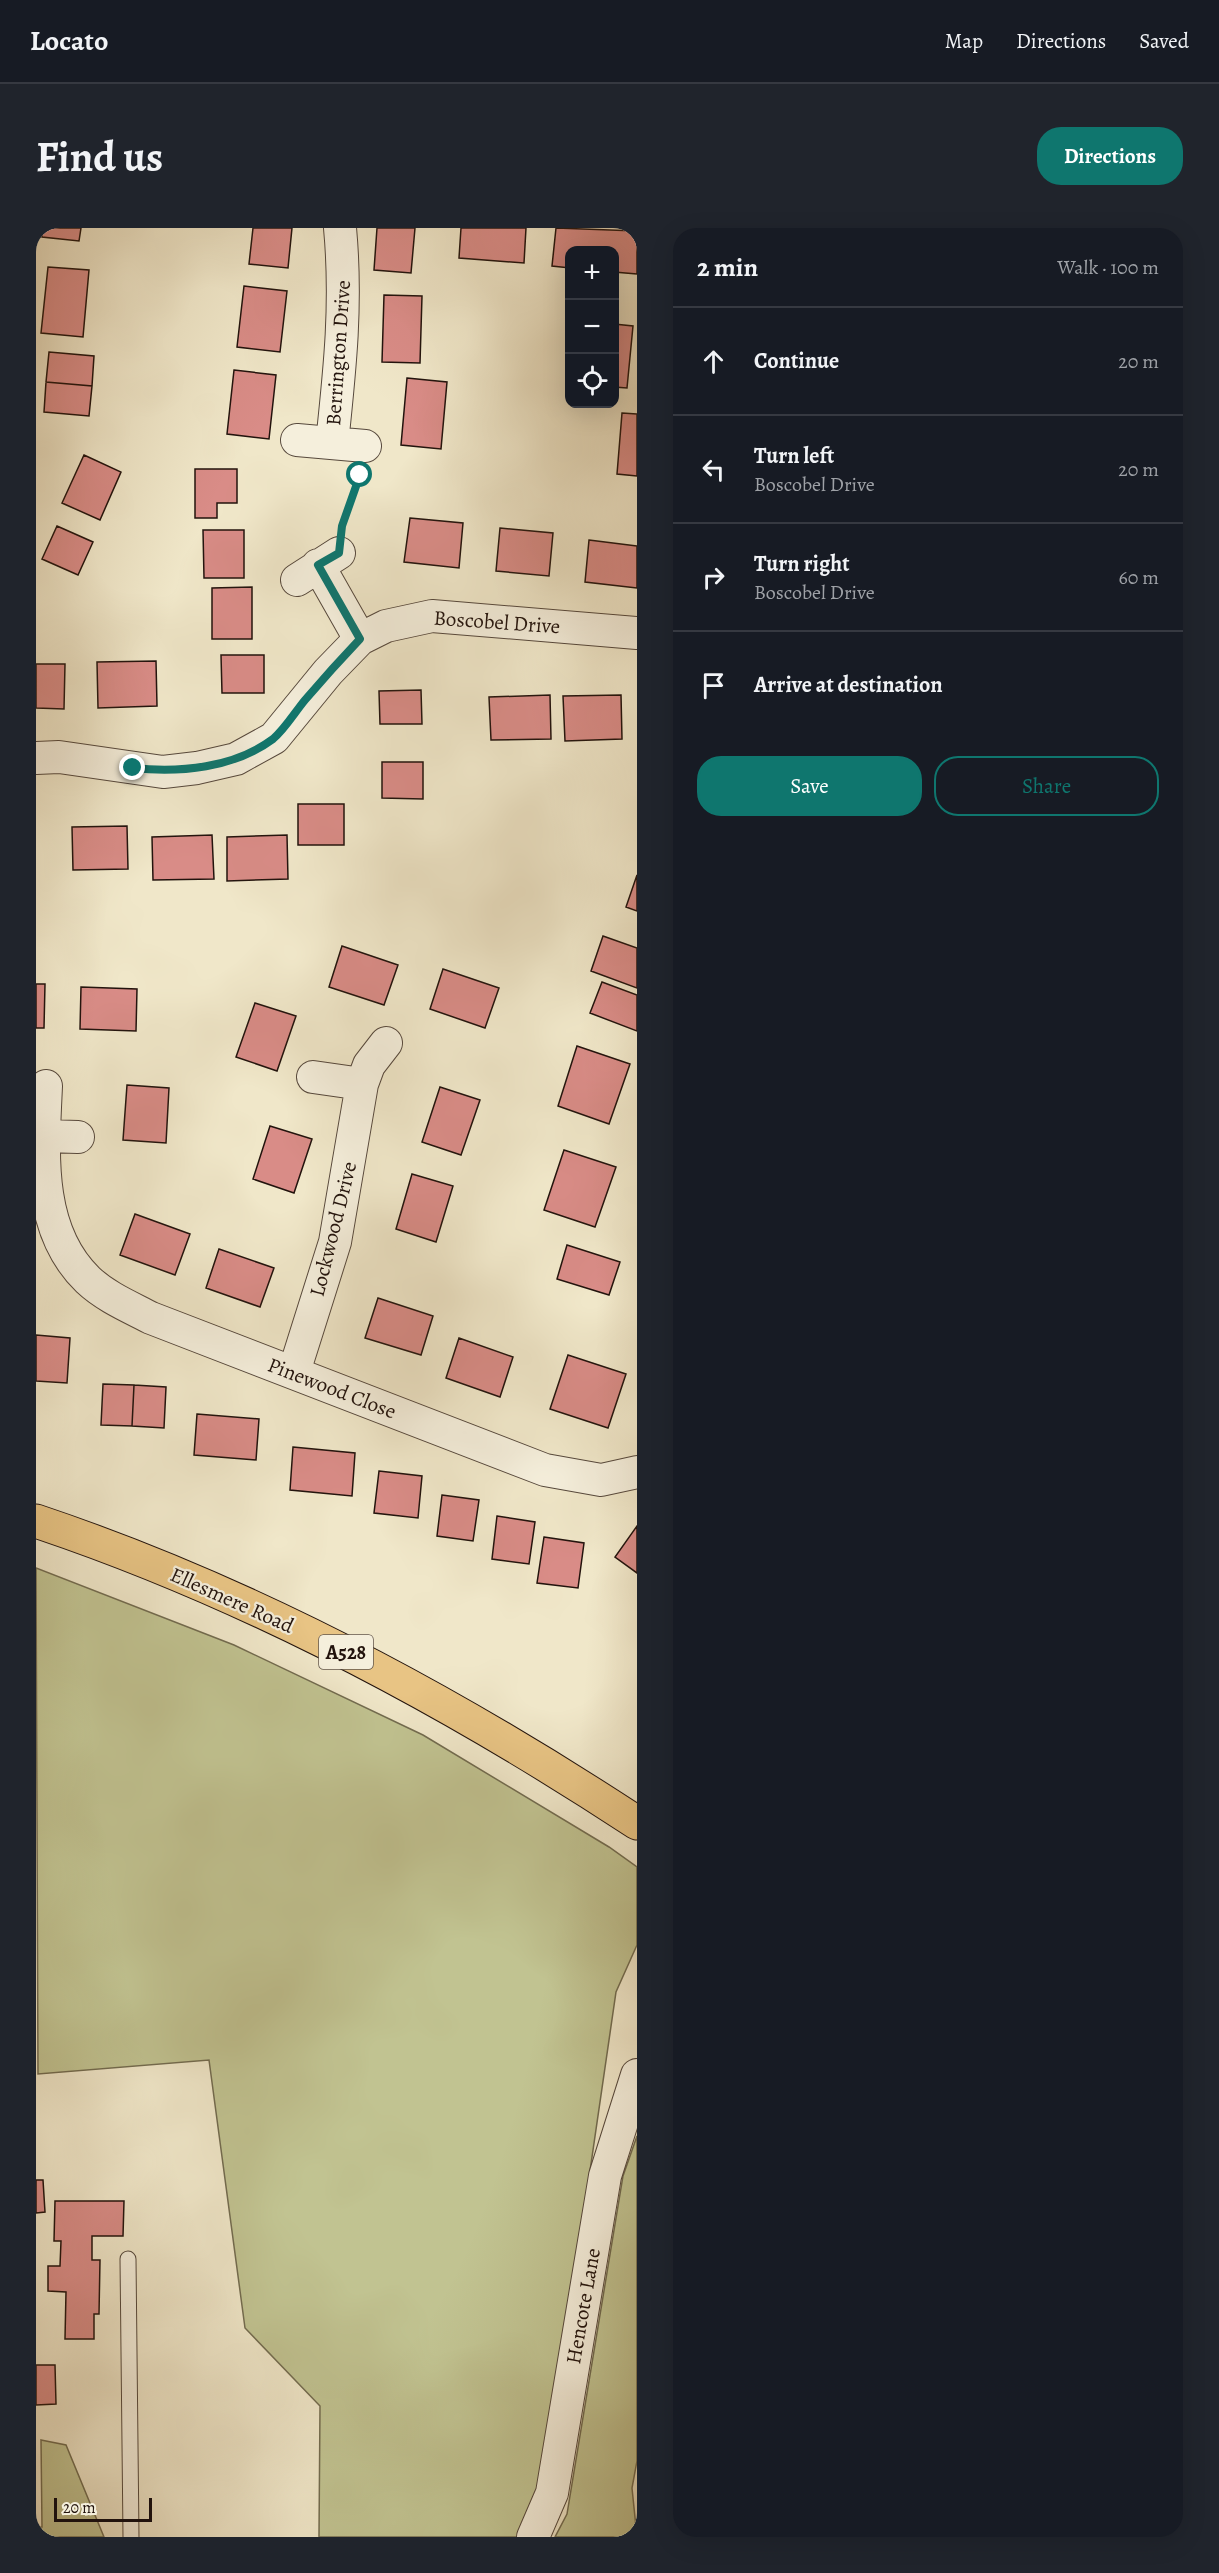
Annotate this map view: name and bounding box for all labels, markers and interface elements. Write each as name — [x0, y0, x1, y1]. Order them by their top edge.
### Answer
text: Locato — [30, 22, 108, 60]
text: Map — [945, 27, 983, 55]
text: Directions — [1016, 27, 1106, 55]
text: Saved — [1139, 27, 1189, 55]
button: Directions — [1037, 127, 1183, 185]
text: Find us — [36, 128, 163, 185]
map controls — [565, 246, 619, 408]
button: + — [565, 246, 619, 300]
text: 2 min — [697, 250, 758, 285]
text: Walk · 100 m — [1057, 254, 1159, 281]
street label: Berrington Drive — [319, 279, 357, 427]
button: − — [565, 300, 619, 354]
icon: ahead — [697, 345, 730, 378]
text: Continue — [754, 346, 839, 376]
text: 20 m — [1118, 348, 1159, 375]
button: locate — [565, 354, 619, 408]
text: Turn left — [754, 441, 834, 471]
icon: left — [697, 453, 730, 486]
text: 20 m — [1118, 456, 1159, 483]
route start — [346, 461, 372, 487]
text: Boscobel Drive — [754, 471, 875, 498]
text: Turn right — [754, 549, 850, 579]
icon: right — [697, 561, 730, 594]
text: 60 m — [1119, 564, 1159, 591]
text: Boscobel Drive — [754, 579, 875, 606]
street label: Boscobel Drive — [433, 604, 561, 640]
icon: arrive — [697, 669, 730, 702]
text: Arrive at destination — [754, 670, 943, 700]
route end — [119, 754, 145, 780]
button: Save — [697, 756, 922, 816]
button: Share — [934, 756, 1159, 816]
street label: Lockwood Drive — [303, 1158, 363, 1300]
street label: Pinewood Close — [264, 1351, 400, 1425]
street label: Ellesmere Road — [166, 1560, 299, 1640]
road number: A528 — [319, 1635, 373, 1669]
street label: Hencote Lane — [559, 2246, 607, 2366]
scale bar — [54, 2495, 152, 2522]
text: 20 m — [63, 2497, 96, 2519]

